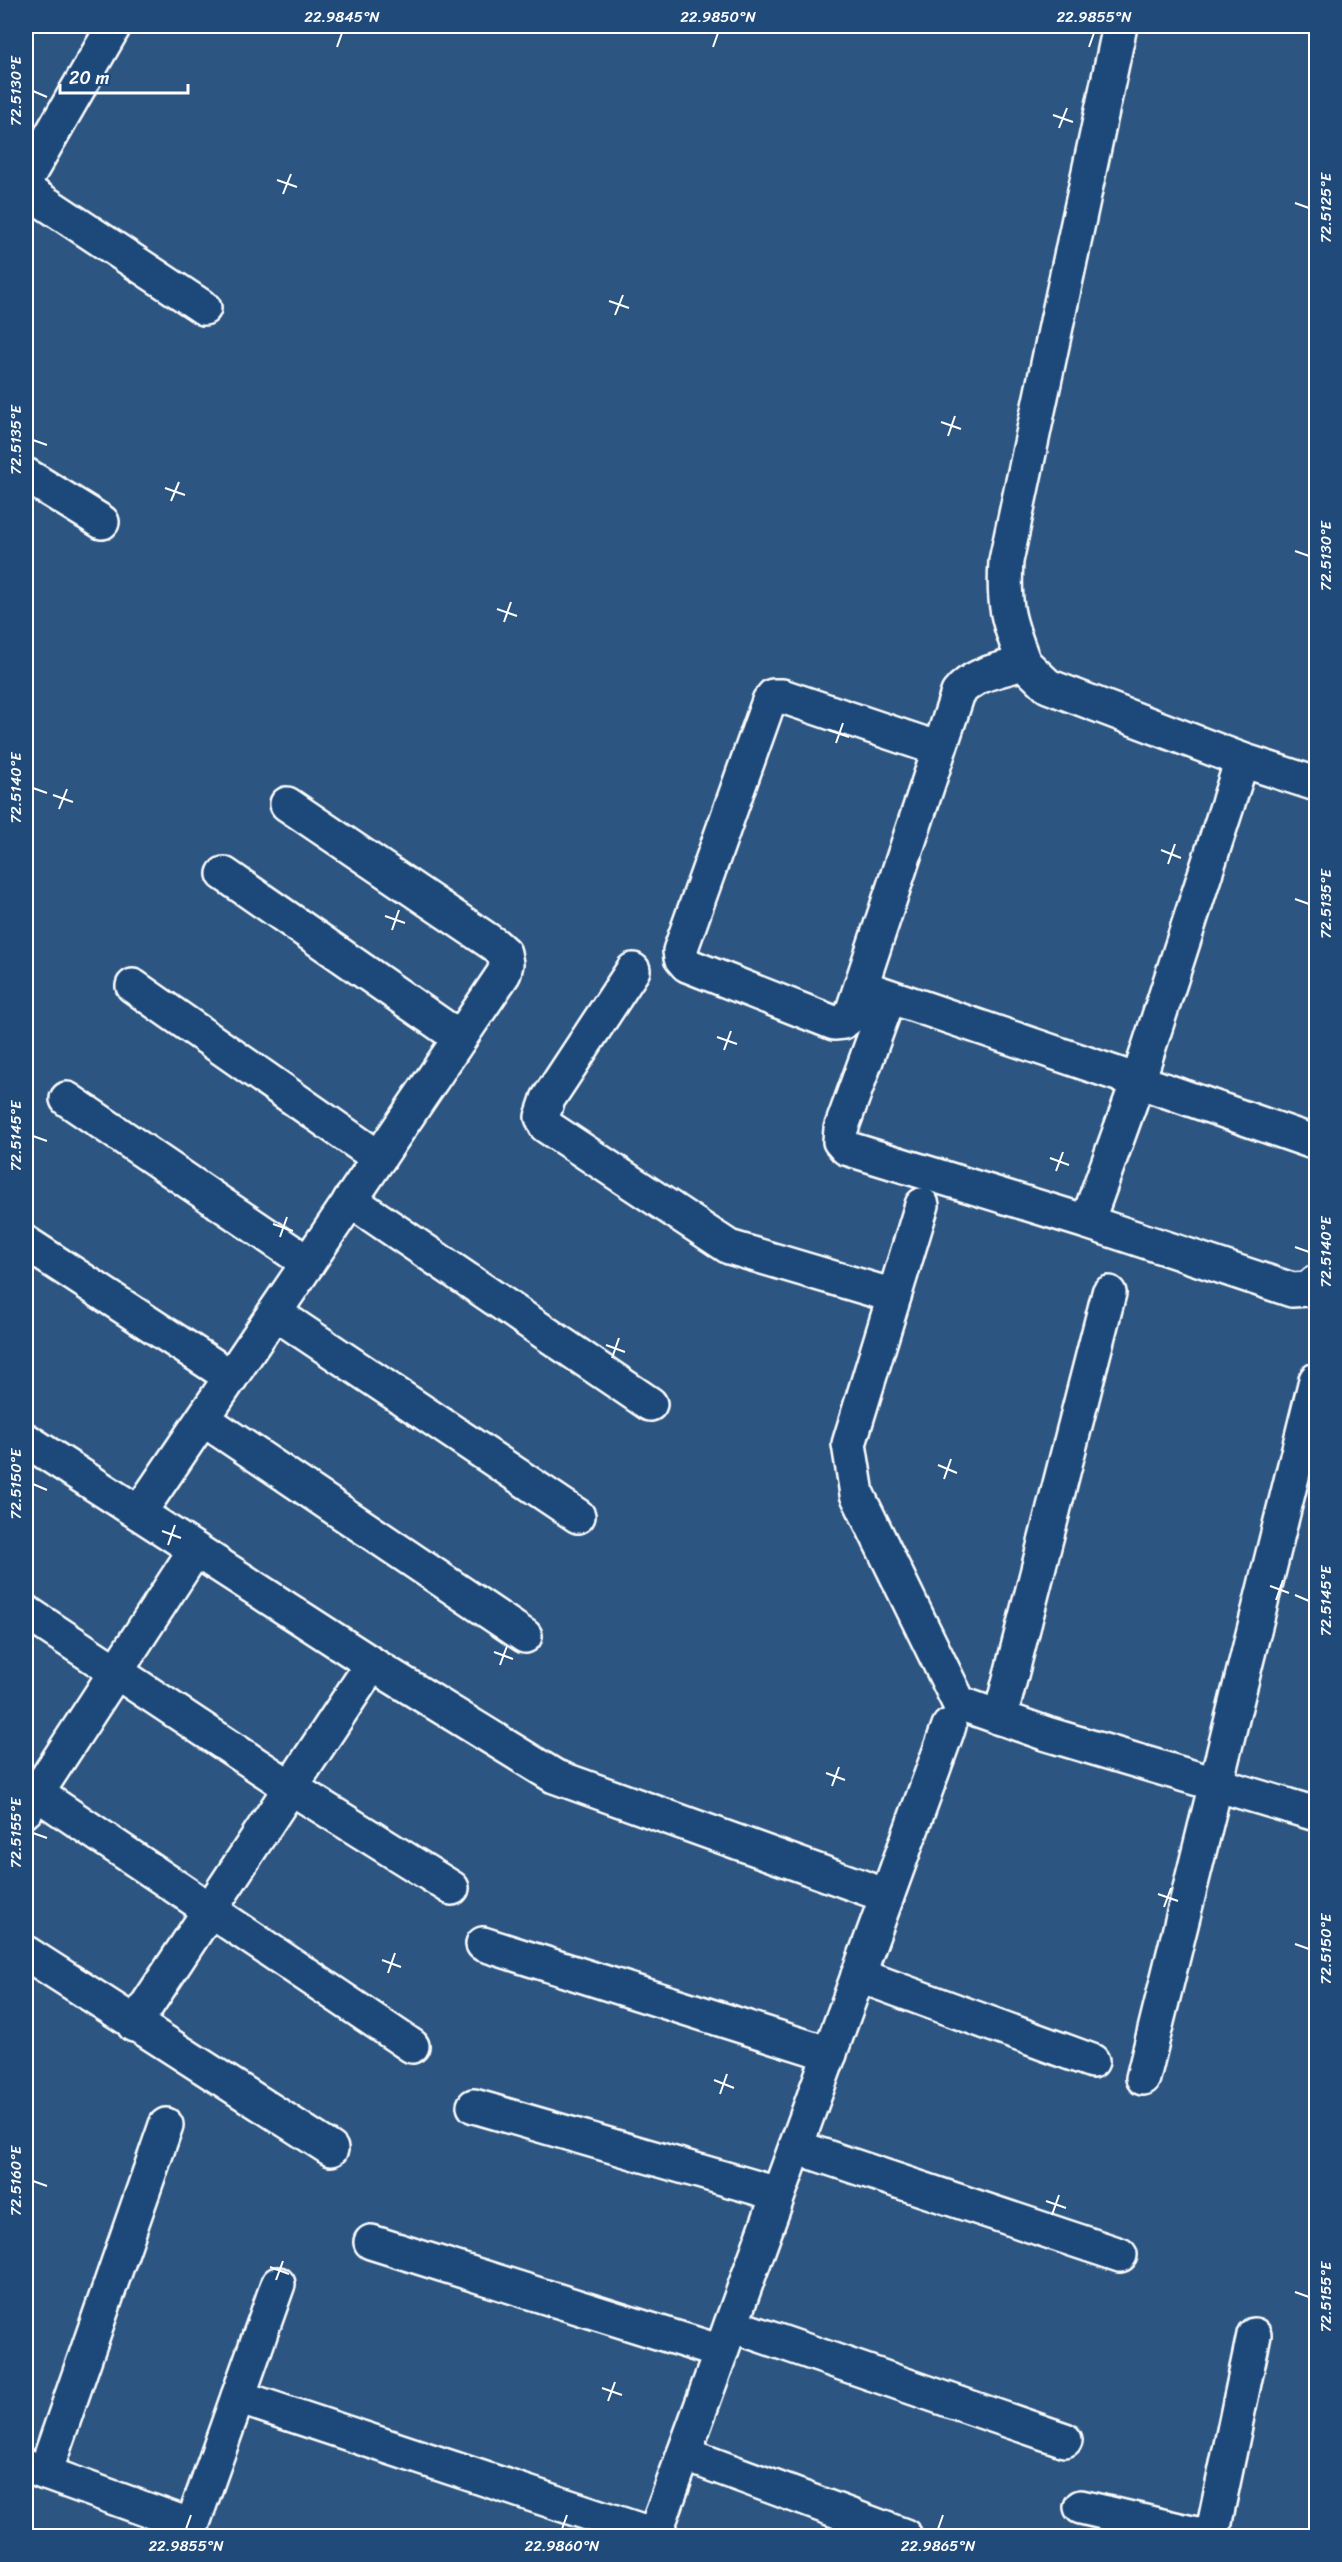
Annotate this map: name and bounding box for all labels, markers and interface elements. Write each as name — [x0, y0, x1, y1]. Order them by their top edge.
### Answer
text: 22.9845°N — [304, 4, 380, 30]
text: 22.9850°N — [680, 4, 756, 30]
text: 22.9855°N — [1056, 4, 1132, 30]
text: 72.5130°E — [3, 54, 29, 126]
scale bar — [60, 57, 188, 95]
text: 20 m — [69, 62, 109, 94]
text: 72.5125°E — [1313, 171, 1339, 243]
text: 72.5135°E — [3, 404, 29, 475]
text: 72.5130°E — [1313, 519, 1339, 591]
text: 72.5140°E — [3, 751, 29, 823]
text: 72.5135°E — [1313, 868, 1339, 939]
text: 72.5145°E — [3, 1099, 29, 1171]
text: 72.5140°E — [1313, 1215, 1339, 1287]
text: 72.5150°E — [3, 1447, 29, 1519]
text: 72.5145°E — [1313, 1564, 1339, 1636]
text: 72.5155°E — [3, 1796, 29, 1868]
text: 72.5150°E — [1313, 1912, 1339, 1984]
text: 72.5160°E — [3, 2144, 29, 2216]
text: 72.5155°E — [1313, 2260, 1339, 2332]
text: 22.9855°N — [148, 2533, 224, 2559]
text: 22.9860°N — [525, 2533, 600, 2559]
text: 22.9865°N — [901, 2533, 976, 2559]

